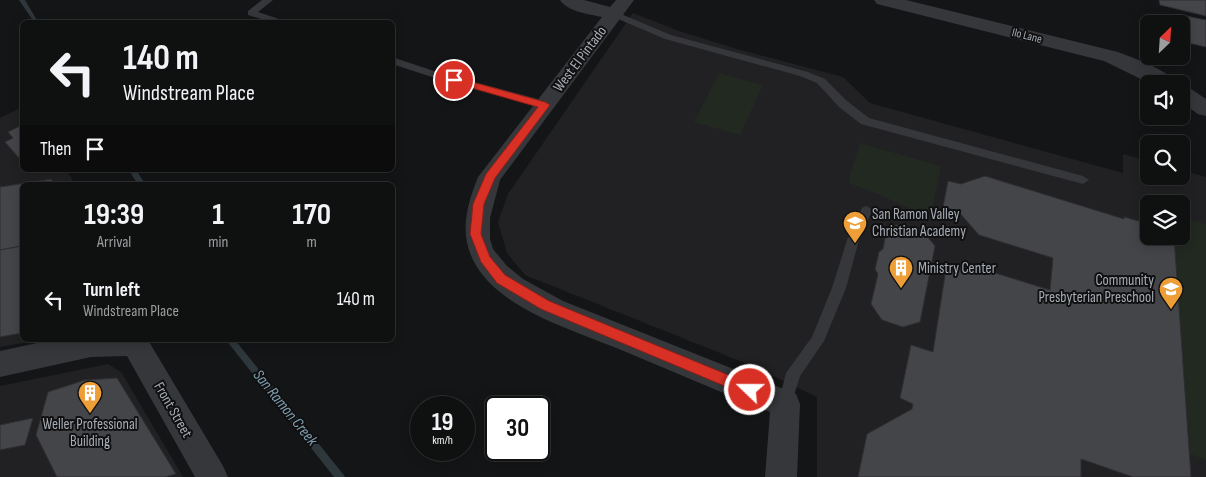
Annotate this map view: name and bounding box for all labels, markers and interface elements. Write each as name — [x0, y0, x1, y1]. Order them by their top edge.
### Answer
north arrow — [1140, 15, 1190, 65]
map controls — [1140, 15, 1190, 245]
street label: West El Pintado — [549, 22, 611, 96]
street label: Ilo Lane — [1010, 25, 1044, 47]
text: 140 m — [123, 37, 199, 80]
icon: left — [40, 40, 105, 105]
pin — [433, 59, 475, 101]
icon: arrive — [440, 66, 468, 94]
button: sound — [1140, 75, 1190, 125]
text: Windstream Place — [123, 80, 255, 107]
icon: arrive — [81, 135, 109, 163]
button: search — [1140, 135, 1190, 185]
text: Then — [40, 138, 71, 161]
button: layers — [1140, 195, 1190, 245]
text: 19:39 — [84, 197, 144, 233]
text: 1 — [212, 197, 224, 233]
text: 170 — [292, 197, 331, 233]
place label: San Ramon Valley Christian Academy — [872, 205, 966, 241]
school or university icon: San Ramon Valley Christian Academy — [842, 210, 868, 244]
text: Arrival — [97, 233, 131, 252]
text: min — [208, 233, 228, 252]
text: m — [306, 233, 317, 252]
building icon: Ministry Center — [888, 255, 914, 289]
place label: Ministry Center — [918, 259, 997, 278]
place label: Community Presbyterian Preschool — [1039, 271, 1154, 307]
school or university icon: Community Presbyterian Preschool — [1158, 276, 1184, 310]
text: Turn left — [83, 279, 140, 302]
icon: left — [40, 286, 68, 314]
text: 140 m — [337, 288, 375, 311]
text: Windstream Place — [83, 302, 179, 321]
position arrow — [723, 363, 775, 415]
water label: San Ramon Creek — [249, 366, 322, 451]
street label: Front Street — [149, 379, 197, 442]
building icon: Weller Professional Building — [77, 380, 103, 414]
speed limit sign: 30 — [485, 396, 550, 461]
text: 19 — [432, 407, 453, 438]
place label: Weller Professional Building — [42, 415, 138, 451]
text: km/h — [432, 433, 453, 448]

